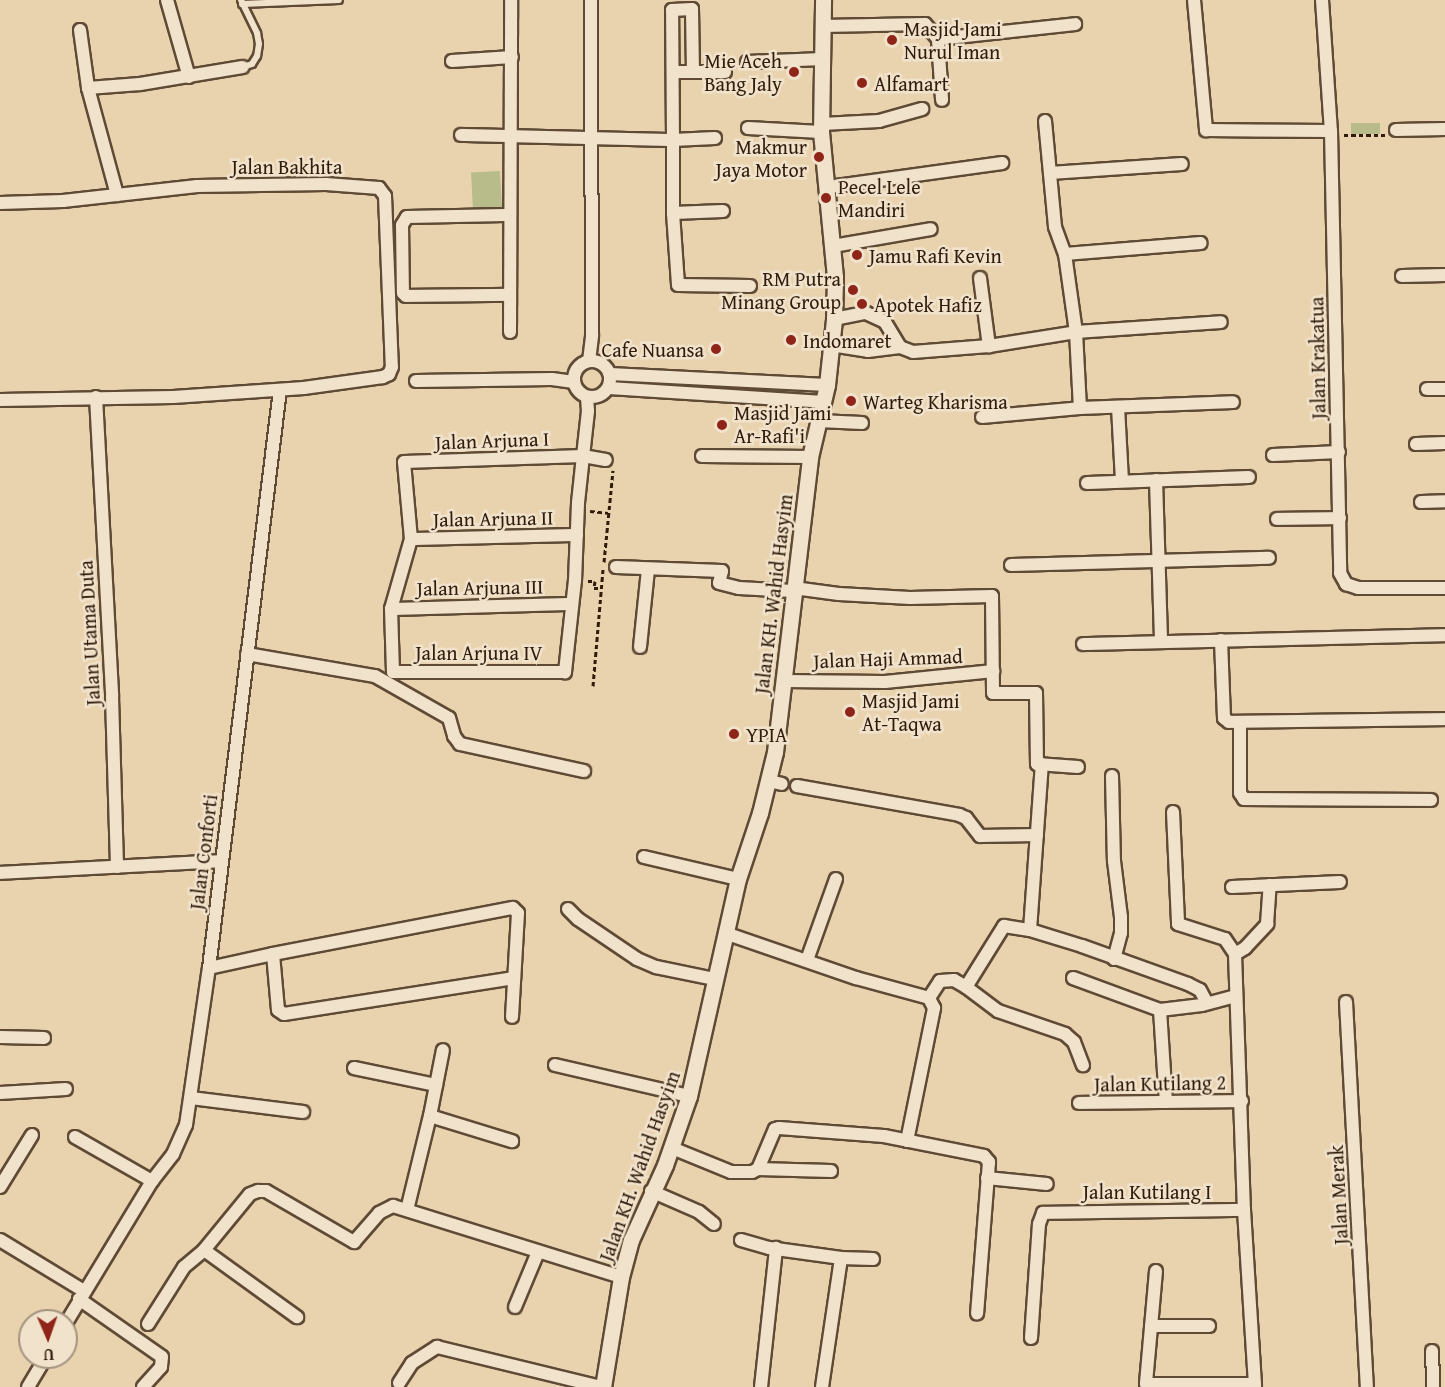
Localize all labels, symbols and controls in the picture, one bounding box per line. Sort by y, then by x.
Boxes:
place label: Masjid Jami Nurul Iman [904,16,1002,63]
marker: Masjid Jami Nurul Iman [885,33,899,47]
place label: Mie Aceh Bang Jaly [704,48,782,95]
marker: Mie Aceh Bang Jaly [787,65,801,79]
place label: Alfamart [874,71,949,95]
marker: Alfamart [855,76,869,90]
place label: Makmur Jaya Motor [716,134,807,181]
marker: Makmur Jaya Motor [812,150,826,164]
street label: Jalan Bakhita [232,154,342,178]
place label: Pecel Lele Mandiri [838,174,921,221]
marker: Pecel Lele Mandiri [819,191,833,205]
place label: Jamu Rafi Kevin [869,243,1002,267]
marker: Jamu Rafi Kevin [850,248,864,262]
place label: RM Putra Minang Group [721,266,841,313]
marker: RM Putra Minang Group [846,283,860,297]
place label: Apotek Hafiz [874,292,982,316]
street label: Jalan Krakatua [1304,296,1330,420]
marker: Apotek Hafiz [855,297,869,311]
place label: Indomaret [803,328,891,352]
marker: Indomaret [784,333,798,347]
place label: Cafe Nuansa [602,337,704,361]
marker: Cafe Nuansa [709,342,723,356]
place label: Warteg Kharisma [863,389,1008,413]
marker: Warteg Kharisma [844,394,858,408]
place label: Masjid Jami Ar-Rafi'i [734,401,832,448]
marker: Masjid Jami Ar-Rafi'i [715,418,729,432]
street label: Jalan Arjuna I [434,426,550,454]
street label: Jalan KH. Wahid Hasyim [749,493,797,695]
street label: Jalan Arjuna II [433,505,553,531]
street label: Jalan Utama Duta [73,560,105,706]
street label: Jalan Arjuna III [417,574,543,600]
street label: Jalan Arjuna IV [415,640,543,664]
street label: Jalan Haji Ammad [813,643,963,673]
place label: Masjid Jami At-Taqwa [862,688,960,735]
marker: Masjid Jami At-Taqwa [843,705,857,719]
place label: YPIA [746,722,787,746]
marker: YPIA [727,727,741,741]
street label: Jalan Conforti [184,793,222,911]
street label: Jalan KH. Wahid Hasyim [593,1067,685,1265]
street label: Jalan Kutilang 2 [1094,1070,1226,1096]
street label: Jalan Merak [1323,1144,1353,1246]
street label: Jalan Kutilang I [1083,1179,1211,1203]
north arrow [18,1309,78,1369]
text: U [43,1343,54,1367]

